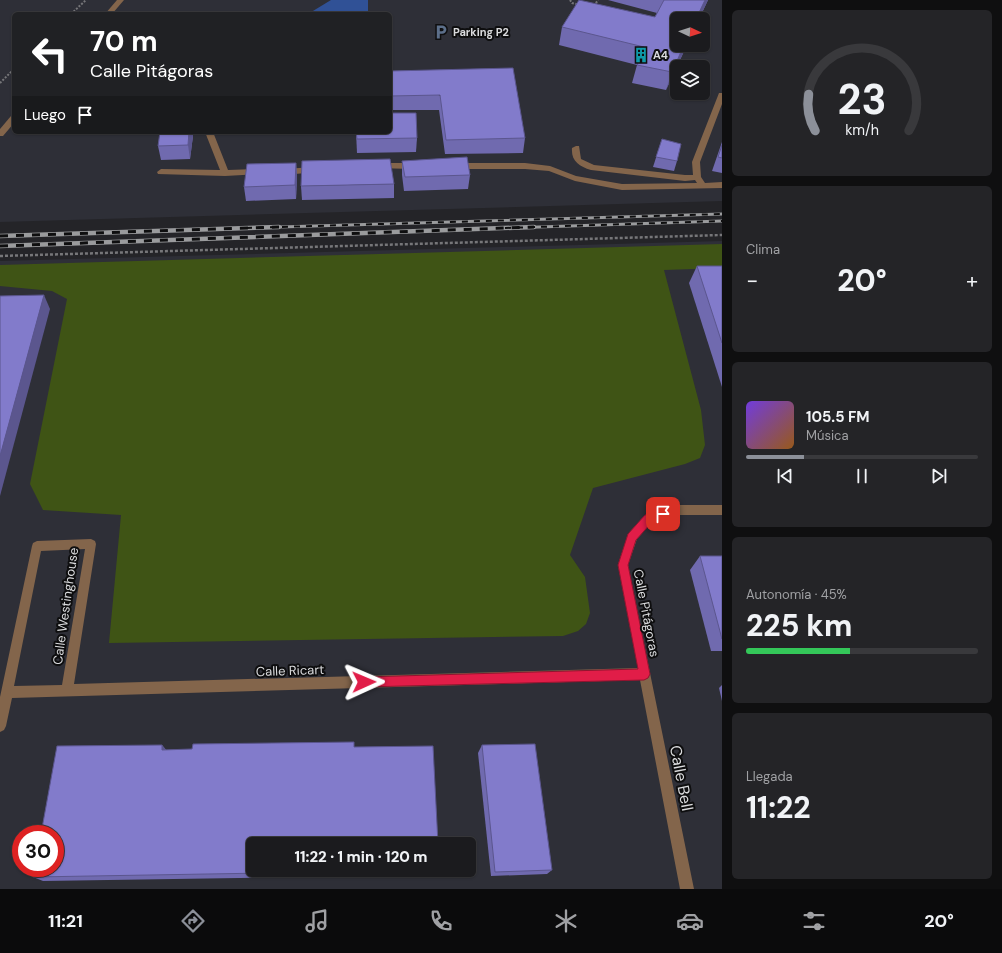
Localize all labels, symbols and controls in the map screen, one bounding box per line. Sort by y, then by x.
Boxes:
north arrow [670,12,710,52]
map controls [670,12,710,100]
text: 70 m [90,23,158,60]
parking icon: Parking P2 [432,23,450,41]
place label: Parking P2 [453,25,509,39]
icon: left [24,28,76,80]
building icon: A4 [632,46,650,64]
place label: A4 [653,48,668,62]
text: Calle Pitágoras [90,59,213,83]
button: layers [670,60,710,100]
text: 23 [837,73,887,127]
icon: arrive [74,104,96,126]
text: Luego [24,105,66,125]
text: km/h [845,120,879,138]
text: Clima [746,241,780,258]
text: 20° [837,261,887,300]
text: − [746,266,758,295]
text: + [966,266,978,295]
text: 105.5 FM [806,407,870,427]
text: Música [806,427,849,444]
icon: previous [774,465,796,487]
icon: pause [851,465,873,487]
icon: next [928,465,950,487]
pin [646,497,680,531]
icon: arrive [652,503,674,525]
street label: Calle Westinghouse [49,546,82,666]
street label: Calle Pitágoras [630,568,663,658]
text: Autonomía · 45% [746,586,847,603]
text: 225 km [746,606,852,645]
street label: Calle Ricart [256,661,324,680]
position arrow [343,661,385,703]
street label: Calle Bell [665,743,698,813]
text: Llegada [746,768,793,785]
text: 11:22 [746,788,811,827]
speed limit sign: 30 [12,825,64,877]
text: 11:22 · 1 min · 120 m [294,847,428,867]
icon: directions [179,907,207,935]
icon: music [303,907,331,935]
icon: phone [427,907,455,935]
icon: climate [552,907,580,935]
icon: car [676,907,704,935]
icon: filters [800,907,828,935]
text: 11:21 [48,909,83,933]
text: 20° [924,909,954,933]

